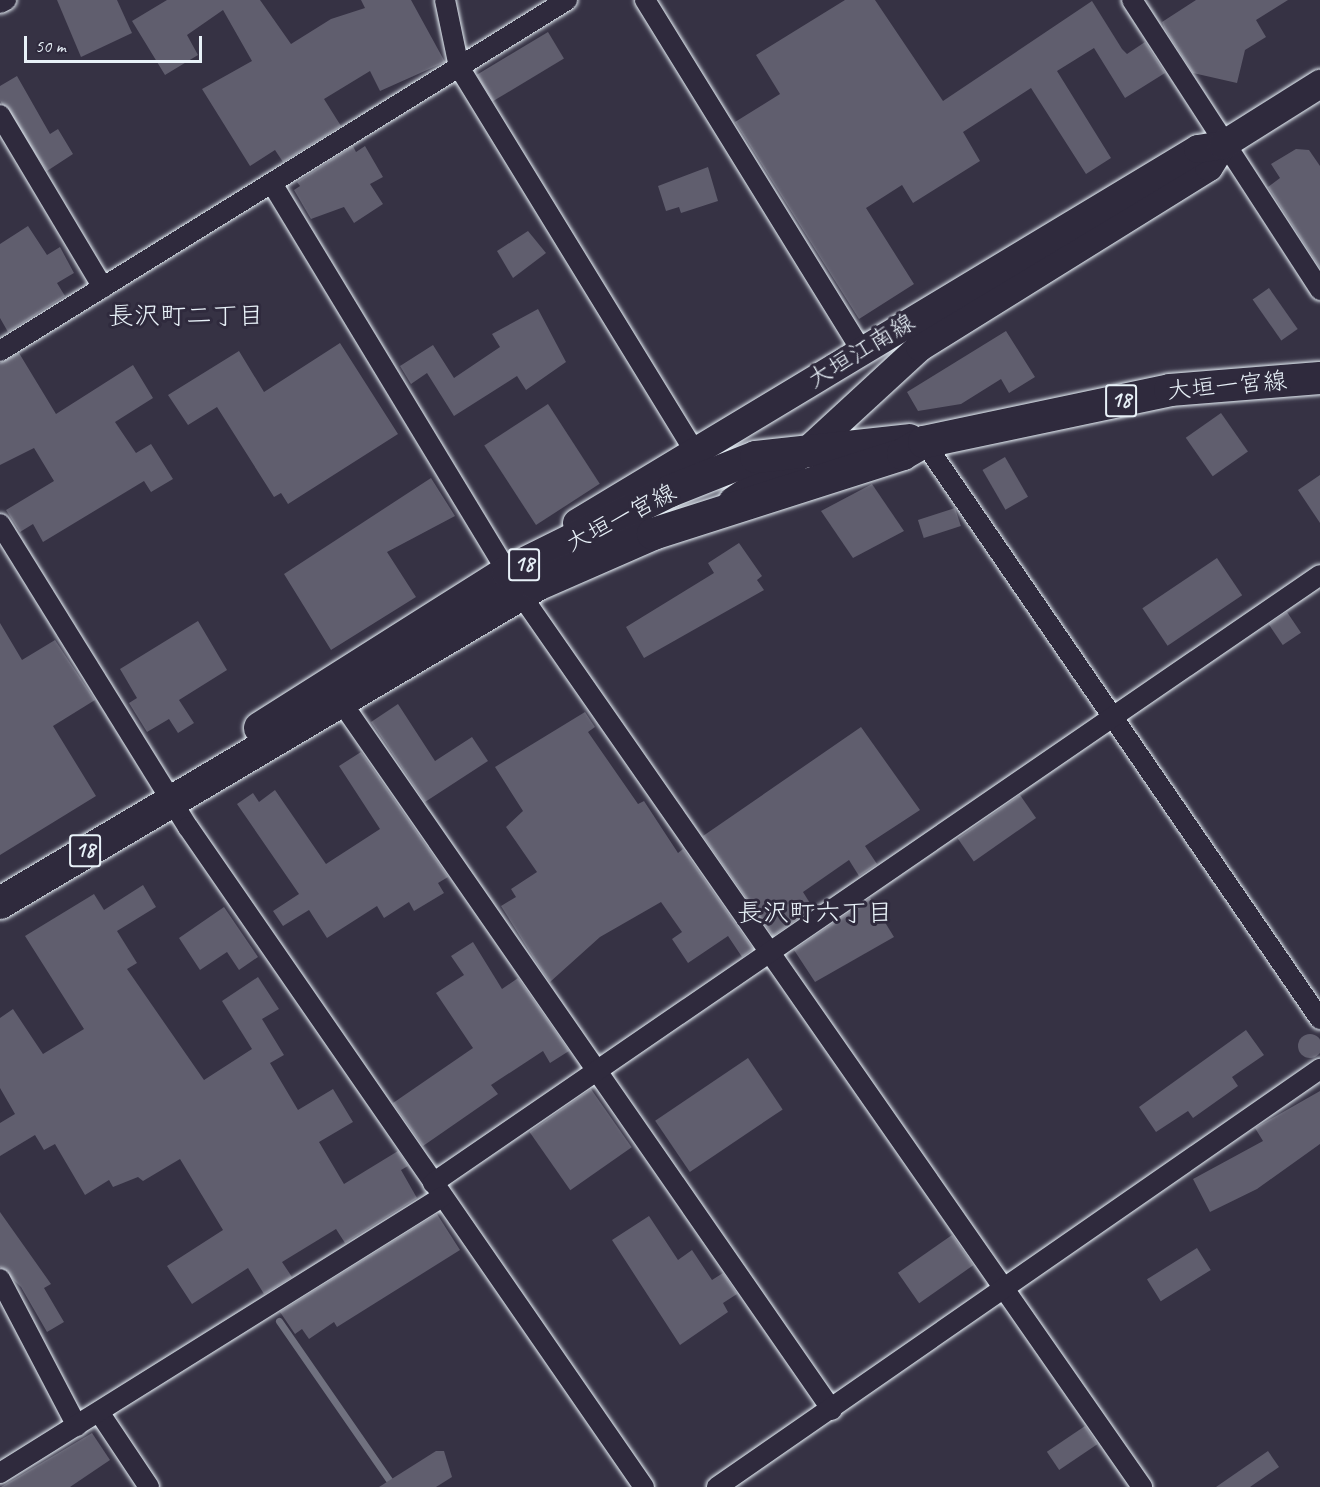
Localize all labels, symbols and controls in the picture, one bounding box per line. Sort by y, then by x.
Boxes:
scale bar [27,24,206,62]
text: 50 m [35,35,66,57]
district label: 長沢町二丁目 [108,300,264,332]
street label: 大垣江南線 [802,308,920,394]
street label: 大垣一宮線 [1166,366,1288,406]
road number: 18 [1104,382,1138,420]
street label: 大垣一宮線 [561,478,681,558]
road number: 18 [508,546,540,584]
road number: 18 [68,832,101,870]
district label: 長沢町六丁目 [737,897,893,929]

